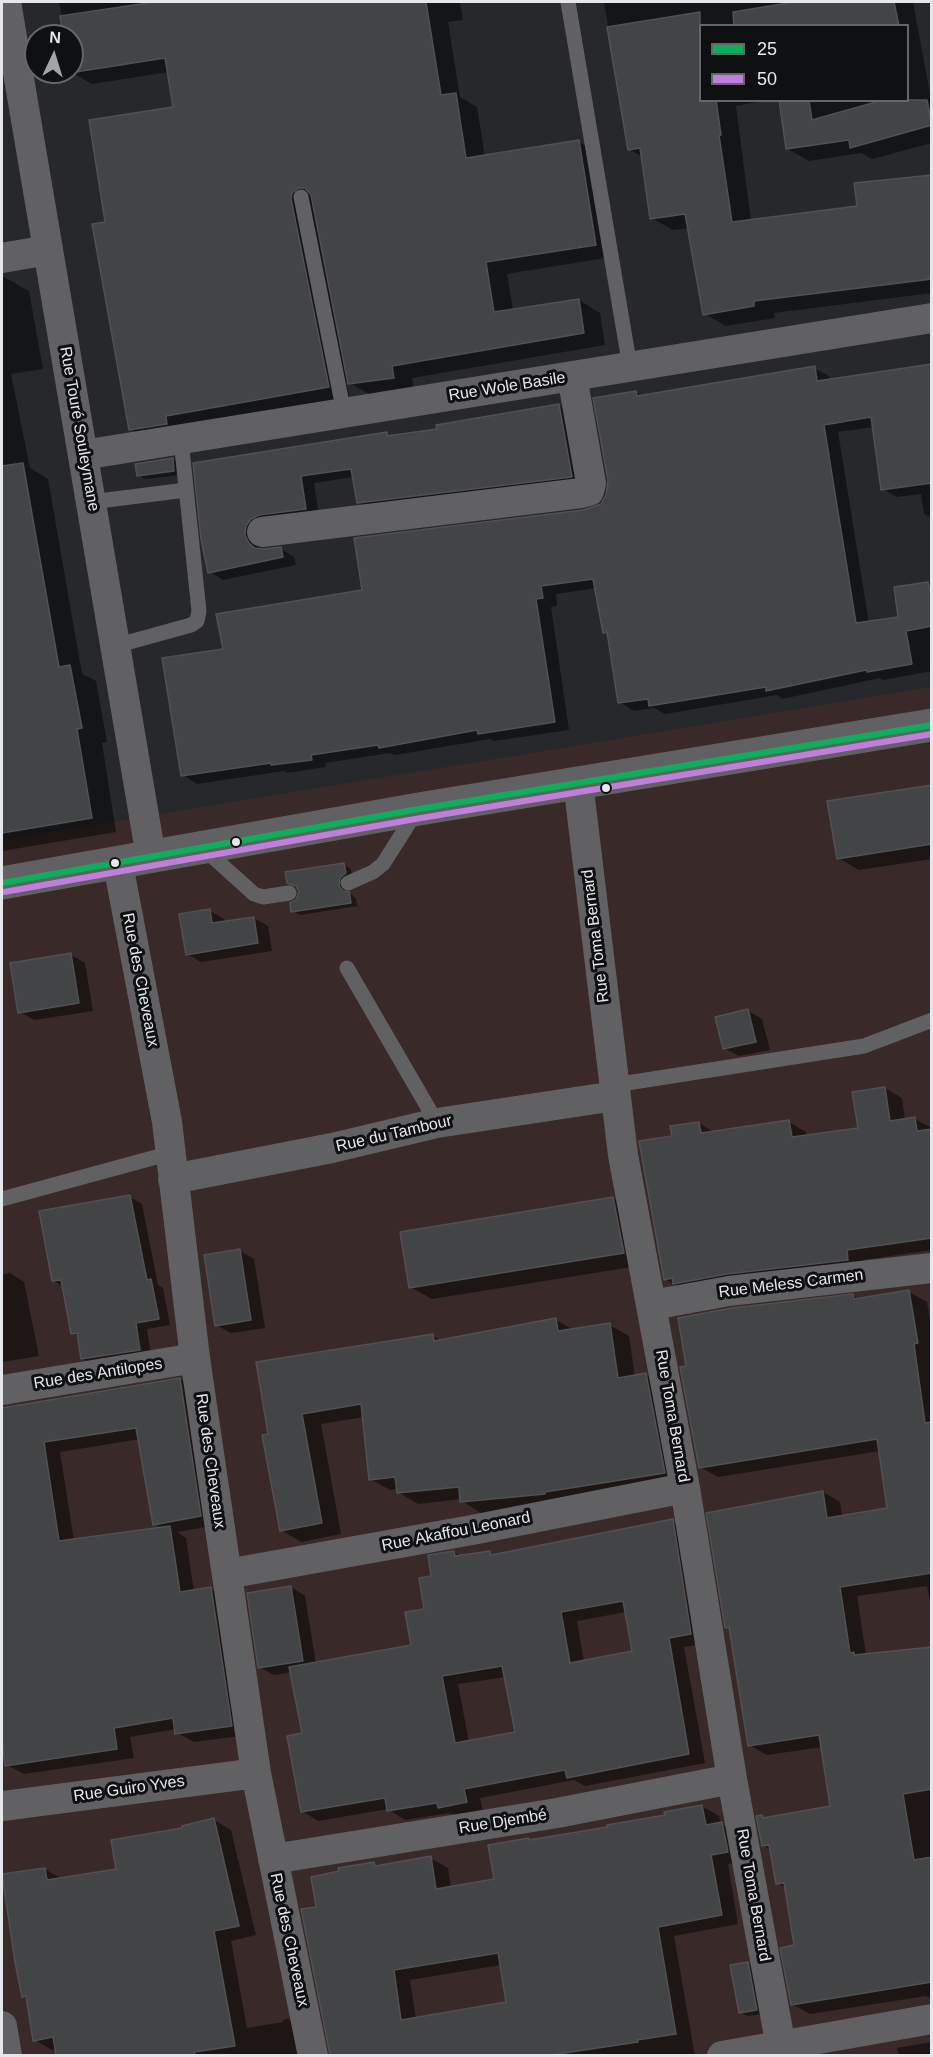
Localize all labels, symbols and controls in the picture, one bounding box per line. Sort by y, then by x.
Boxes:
north arrow [24,24,84,84]
legend [699,24,909,102]
text: N [49,29,62,46]
text: 25 [757,39,777,59]
text: 50 [757,69,777,89]
street label: Rue Touré Souleymane [55,345,103,513]
street label: Rue Wole Basile [447,368,567,406]
unlabelled marker [600,782,612,794]
unlabelled marker [230,836,242,848]
unlabelled marker [109,857,121,869]
street label: Rue Toma Bernard [578,868,614,1004]
street label: Rue des Cheveaux [118,911,162,1049]
street label: Rue du Tambour [334,1111,454,1157]
street label: Rue Meless Carmen [717,1266,865,1302]
street label: Rue Toma Bernard [651,1348,693,1484]
street label: Rue des Antilopes [32,1354,164,1394]
street label: Rue des Cheveaux [191,1392,229,1530]
street label: Rue Akaffou Leonard [380,1508,532,1556]
street label: Rue Guiro Yves [72,1772,186,1806]
street label: Rue Djembé [458,1806,548,1838]
street label: Rue Toma Bernard [732,1827,774,1963]
street label: Rue des Cheveaux [265,1871,313,2009]

